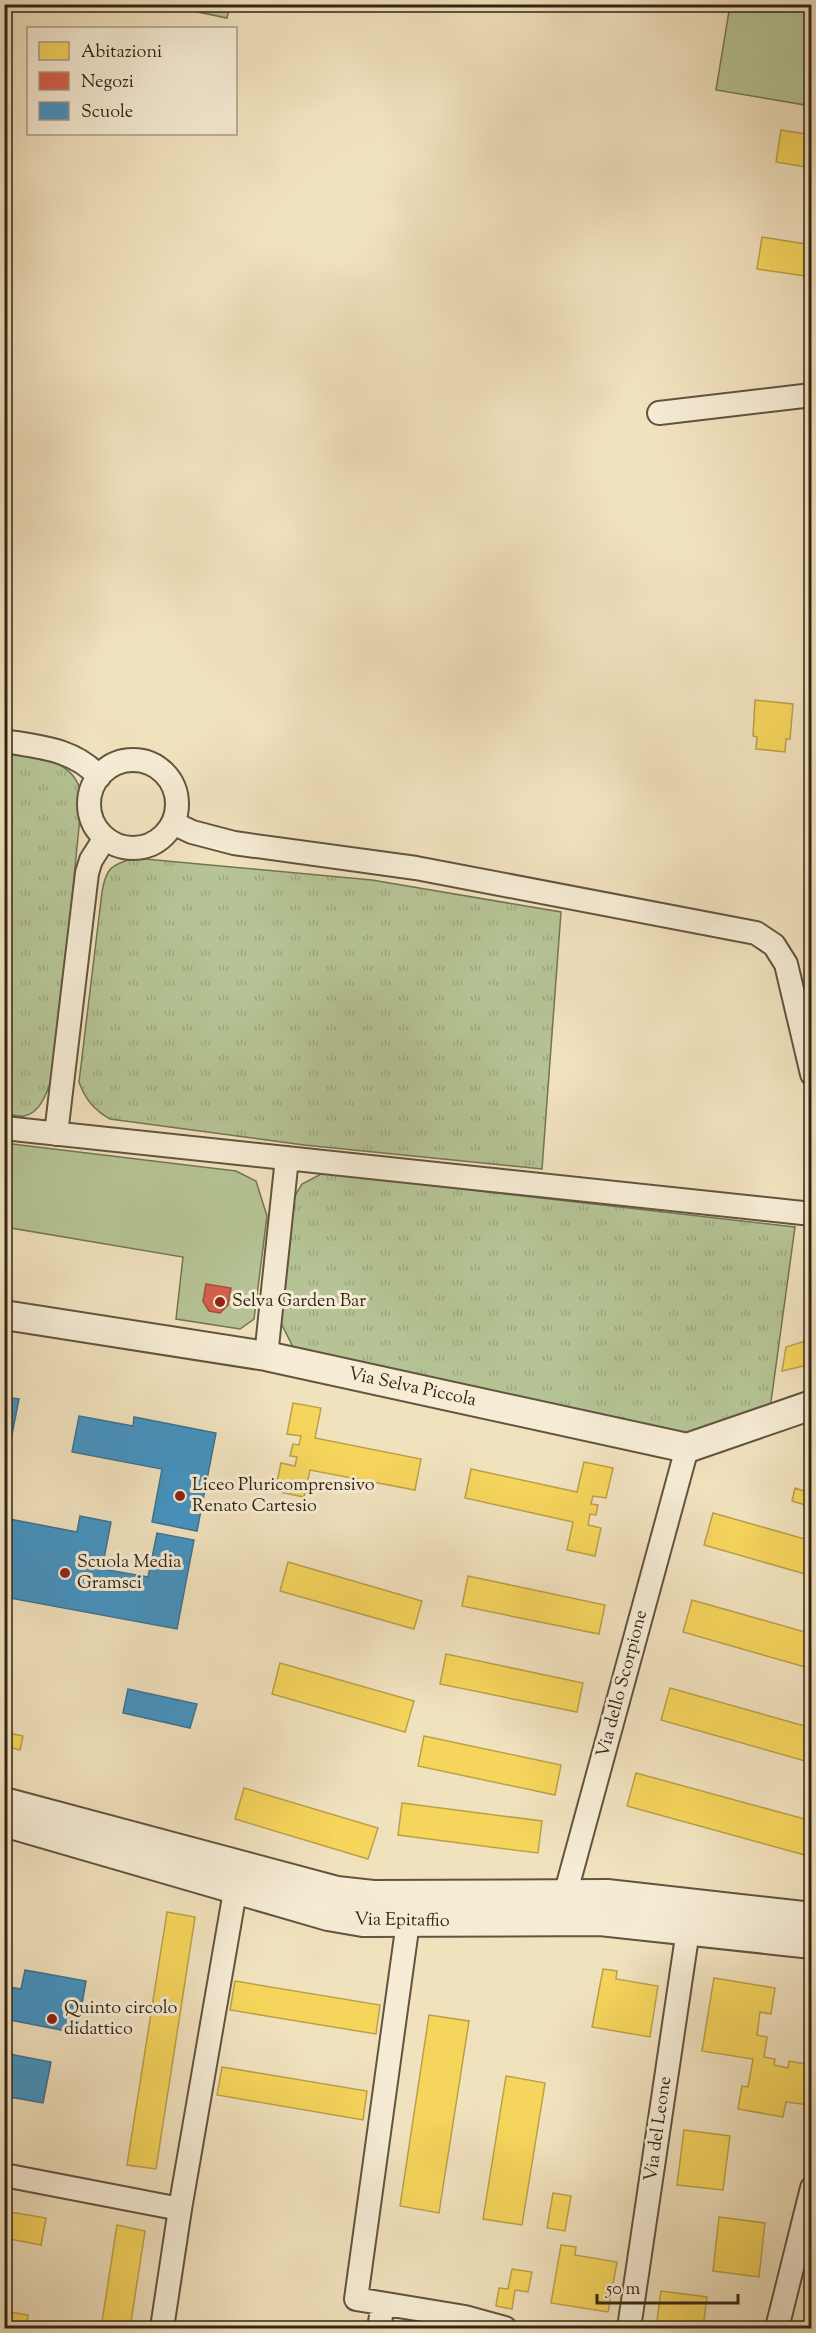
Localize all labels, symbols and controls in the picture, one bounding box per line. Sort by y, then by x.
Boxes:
legend [27,27,237,135]
text: Abitazioni [81,40,162,66]
text: Negozi [81,70,134,96]
text: Scuole [81,100,133,126]
place label: Selva Garden Bar [232,1289,366,1315]
marker: Selva Garden Bar [213,1295,227,1309]
street label: Via Selva Piccola [346,1362,478,1414]
place label: Liceo Pluricomprensivo Renato Cartesio [192,1473,375,1520]
marker: Liceo Pluricomprensivo Renato Cartesio [173,1489,187,1503]
place label: Scuola Media Gramsci [77,1550,181,1597]
marker: Scuola Media Gramsci [58,1566,72,1580]
street label: Via dello Scorpione [591,1607,655,1761]
street label: Via Epitaffio [354,1907,450,1935]
place label: Quinto circolo didattico [64,1996,178,2043]
marker: Quinto circolo didattico [45,2012,59,2026]
street label: Via del Leone [639,2075,679,2183]
scale bar [597,2267,738,2305]
text: 50 m [605,2277,641,2303]

